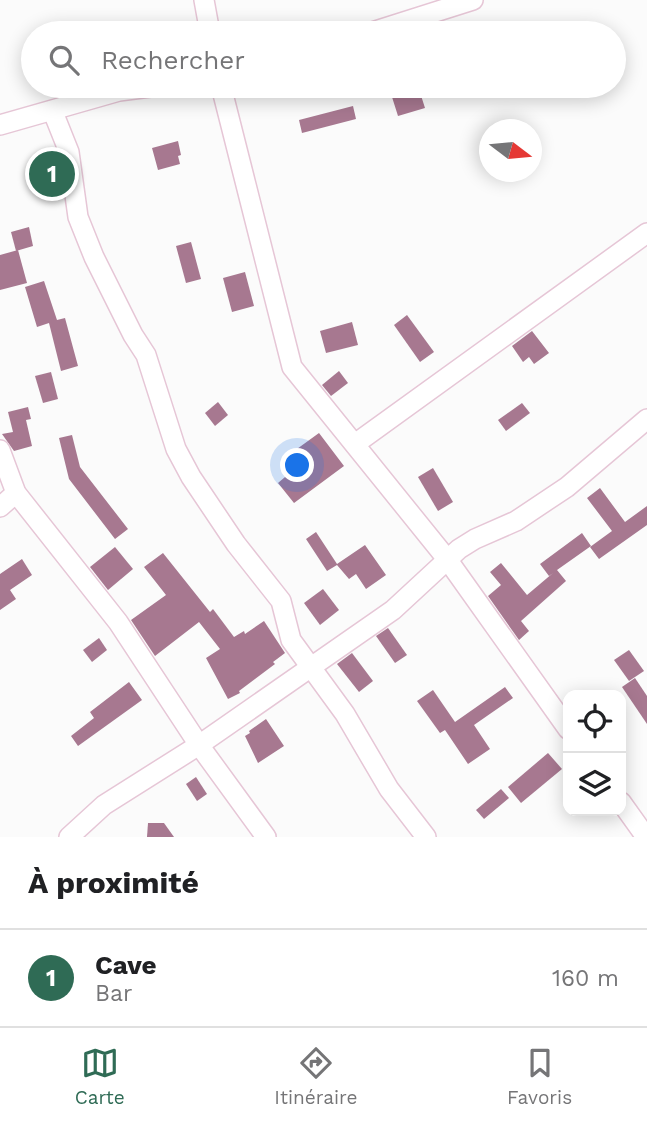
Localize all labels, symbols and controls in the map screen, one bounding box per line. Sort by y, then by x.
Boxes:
search box [21,21,626,98]
icon: search [45,41,83,79]
text: Rechercher [101,45,245,75]
north arrow [479,119,542,182]
pin: 1 [29,148,75,200]
your location [280,448,314,482]
map controls [563,690,626,816]
button: locate [563,690,626,753]
button: layers [563,753,626,816]
text: À proximité [28,865,199,900]
text: Cave [95,950,157,980]
text: 1 [46,965,56,992]
text: 160 m [552,965,619,992]
text: Bar [95,980,132,1007]
tab: Carte [75,1044,125,1109]
tab: Itinéraire [274,1044,357,1109]
tab: Favoris [507,1044,572,1109]

